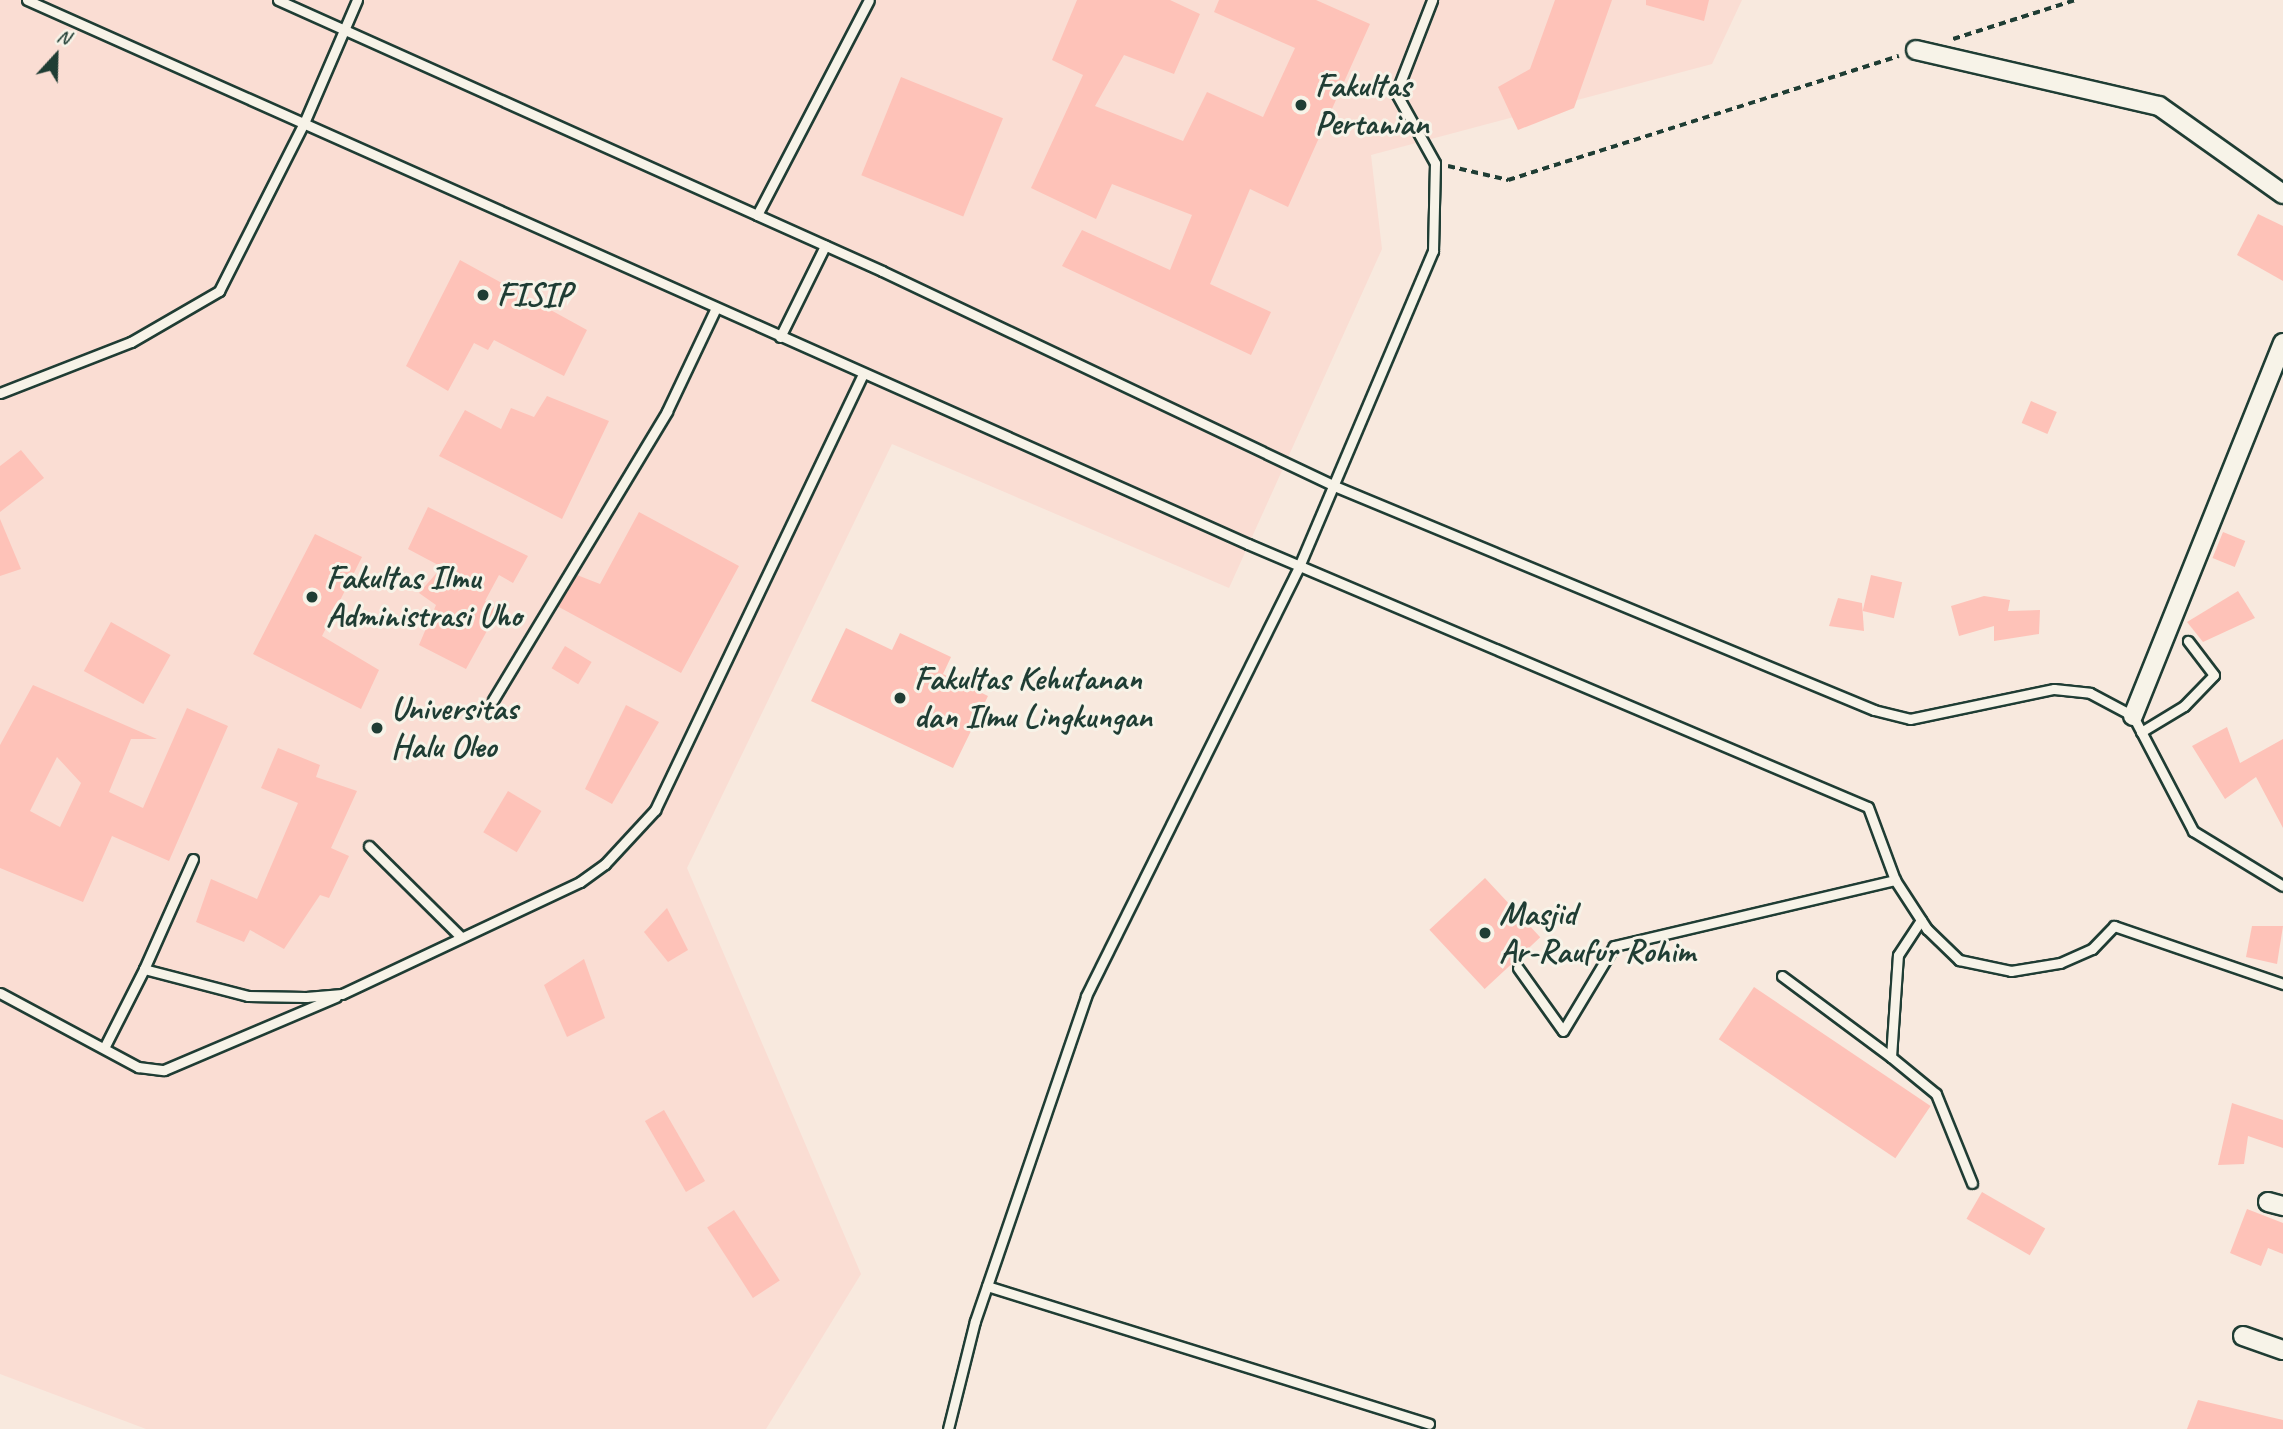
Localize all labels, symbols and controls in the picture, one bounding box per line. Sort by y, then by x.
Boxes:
north arrow [21,21,91,91]
text: N [54,23,74,50]
place label: Fakultas Pertanian [1315,66,1429,144]
marker: Fakultas Pertanian [1293,97,1309,113]
place label: FISIP [497,275,571,315]
marker: FISIP [475,287,491,303]
place label: Fakultas Ilmu Administrasi Uho [326,558,523,636]
marker: Fakultas Ilmu Administrasi Uho [304,589,320,605]
place label: Fakultas Kehutanan dan Ilmu Lingkungan [914,659,1154,737]
place label: Universitas Halu Oleo [391,689,518,767]
marker: Fakultas Kehutanan dan Ilmu Lingkungan [892,690,908,706]
marker: Universitas Halu Oleo [369,720,385,736]
place label: Masjid Ar-Raufur Rohim [1499,894,1697,972]
marker: Masjid Ar-Raufur Rohim [1477,925,1493,941]

